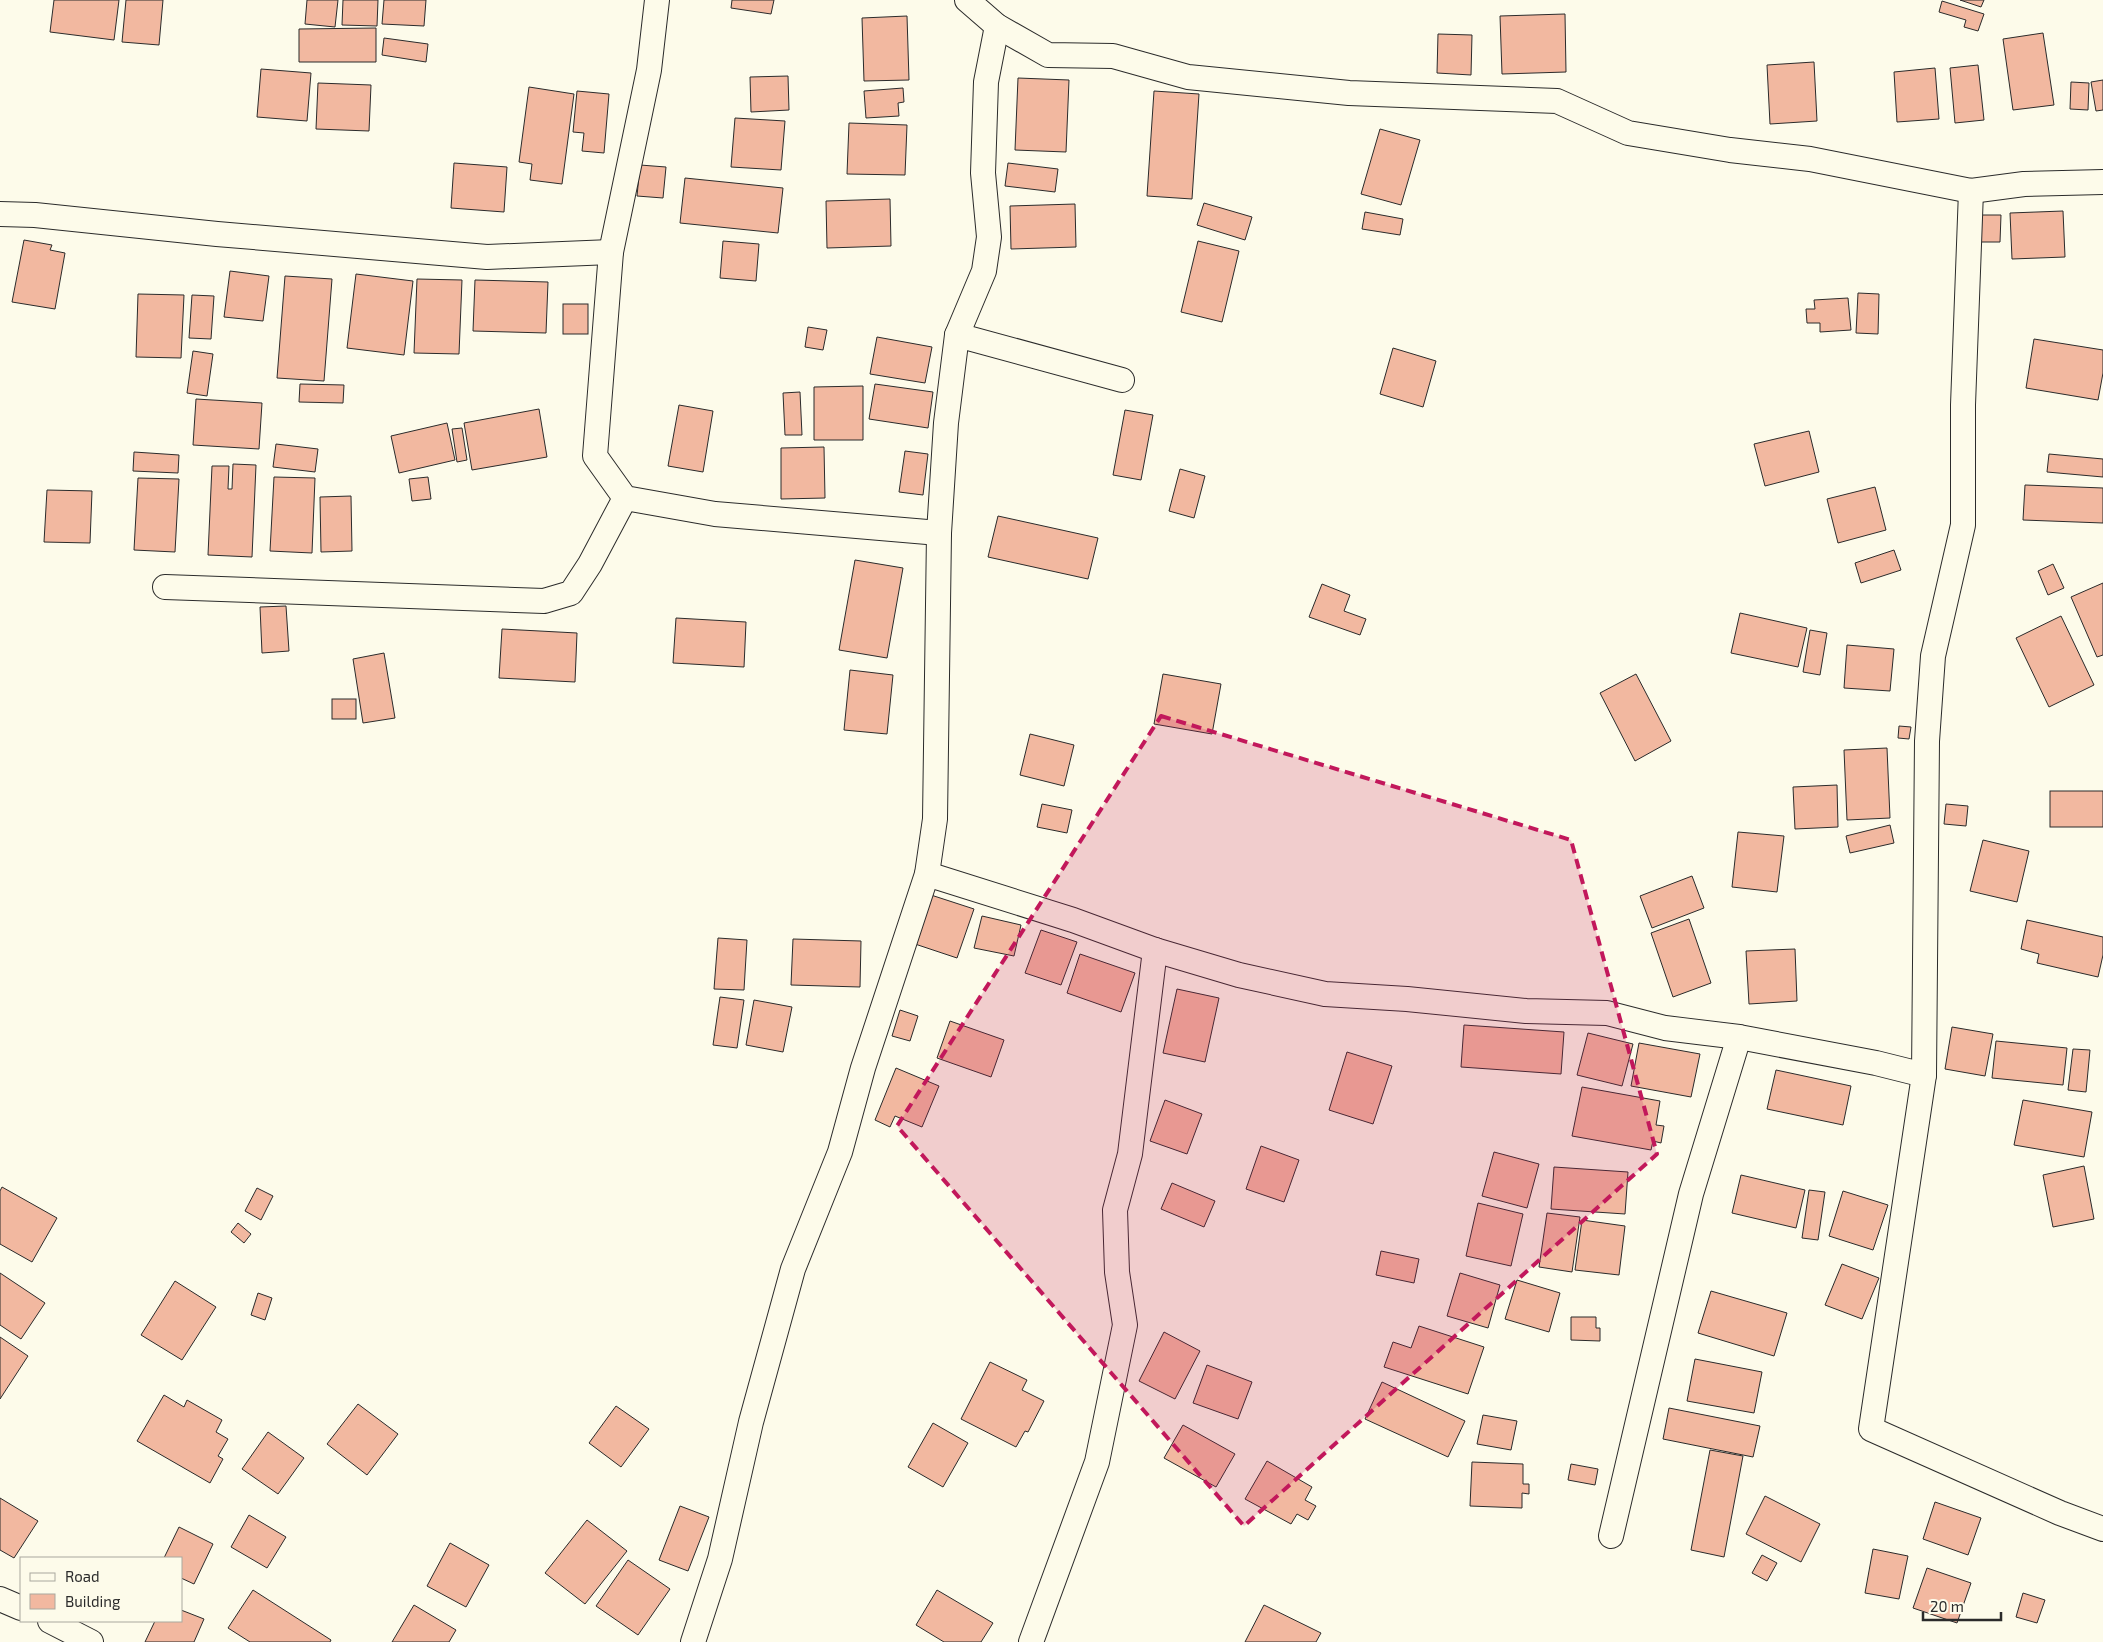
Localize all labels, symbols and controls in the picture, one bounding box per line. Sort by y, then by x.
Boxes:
legend [20,1557,182,1622]
text: Road [65,1567,100,1585]
scale bar [1923,1590,2000,1622]
text: Building [65,1592,121,1610]
text: 20 m [1930,1597,1964,1615]

